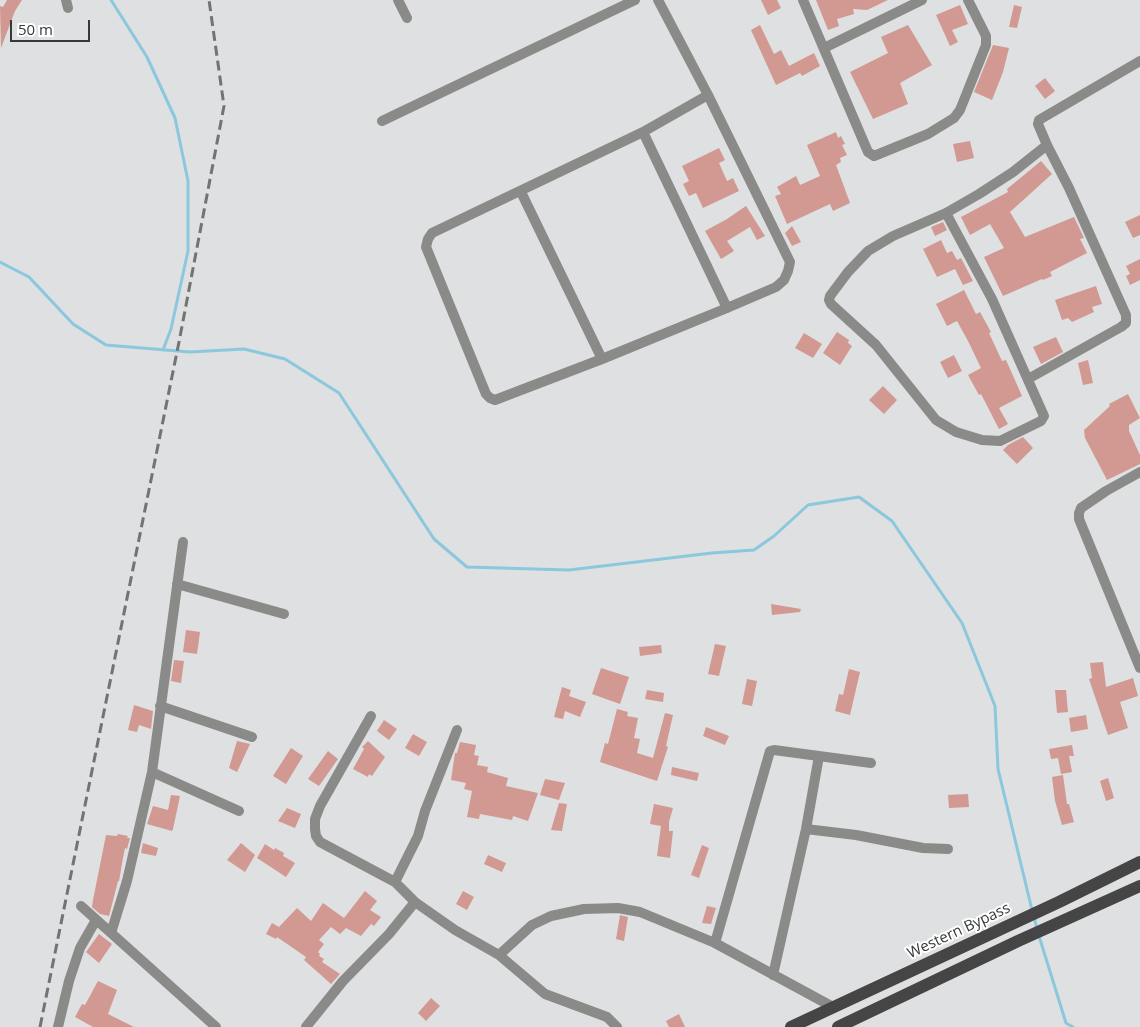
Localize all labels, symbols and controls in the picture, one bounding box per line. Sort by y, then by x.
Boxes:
scale bar [12,10,92,42]
text: 50 m [18,19,53,39]
street label: Western Bypass [905,899,1013,963]

